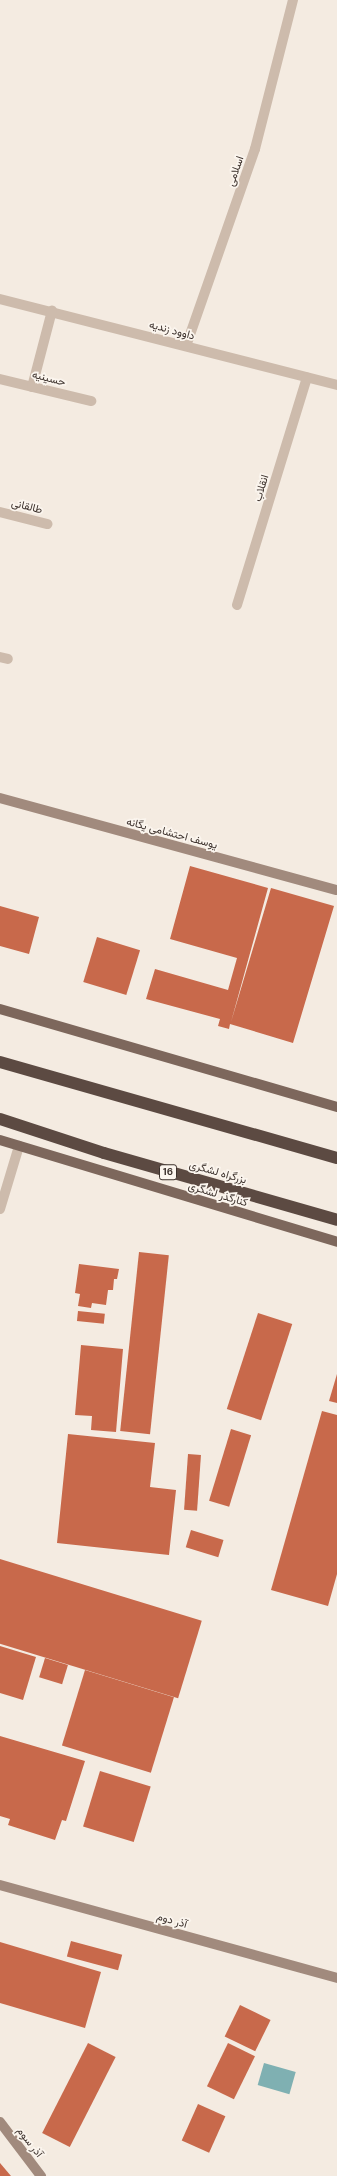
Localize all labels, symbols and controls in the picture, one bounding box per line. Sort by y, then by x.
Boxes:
street label: اسلامی [224,154,246,188]
street label: داوود زندیه [148,318,196,342]
street label: حسینیه [31,367,67,389]
street label: انقلاب [251,473,271,503]
street label: طالقانی [10,496,44,516]
street label: یوسف احتشامی یگانه [125,815,219,851]
street label: بزرگراه لشگری [188,1158,248,1186]
road number: 16 [159,1164,177,1180]
street label: کنارگذر لشگری [187,1179,249,1209]
street label: آذر دوم [155,1909,189,1931]
street label: آذر سوم [14,2124,46,2160]

